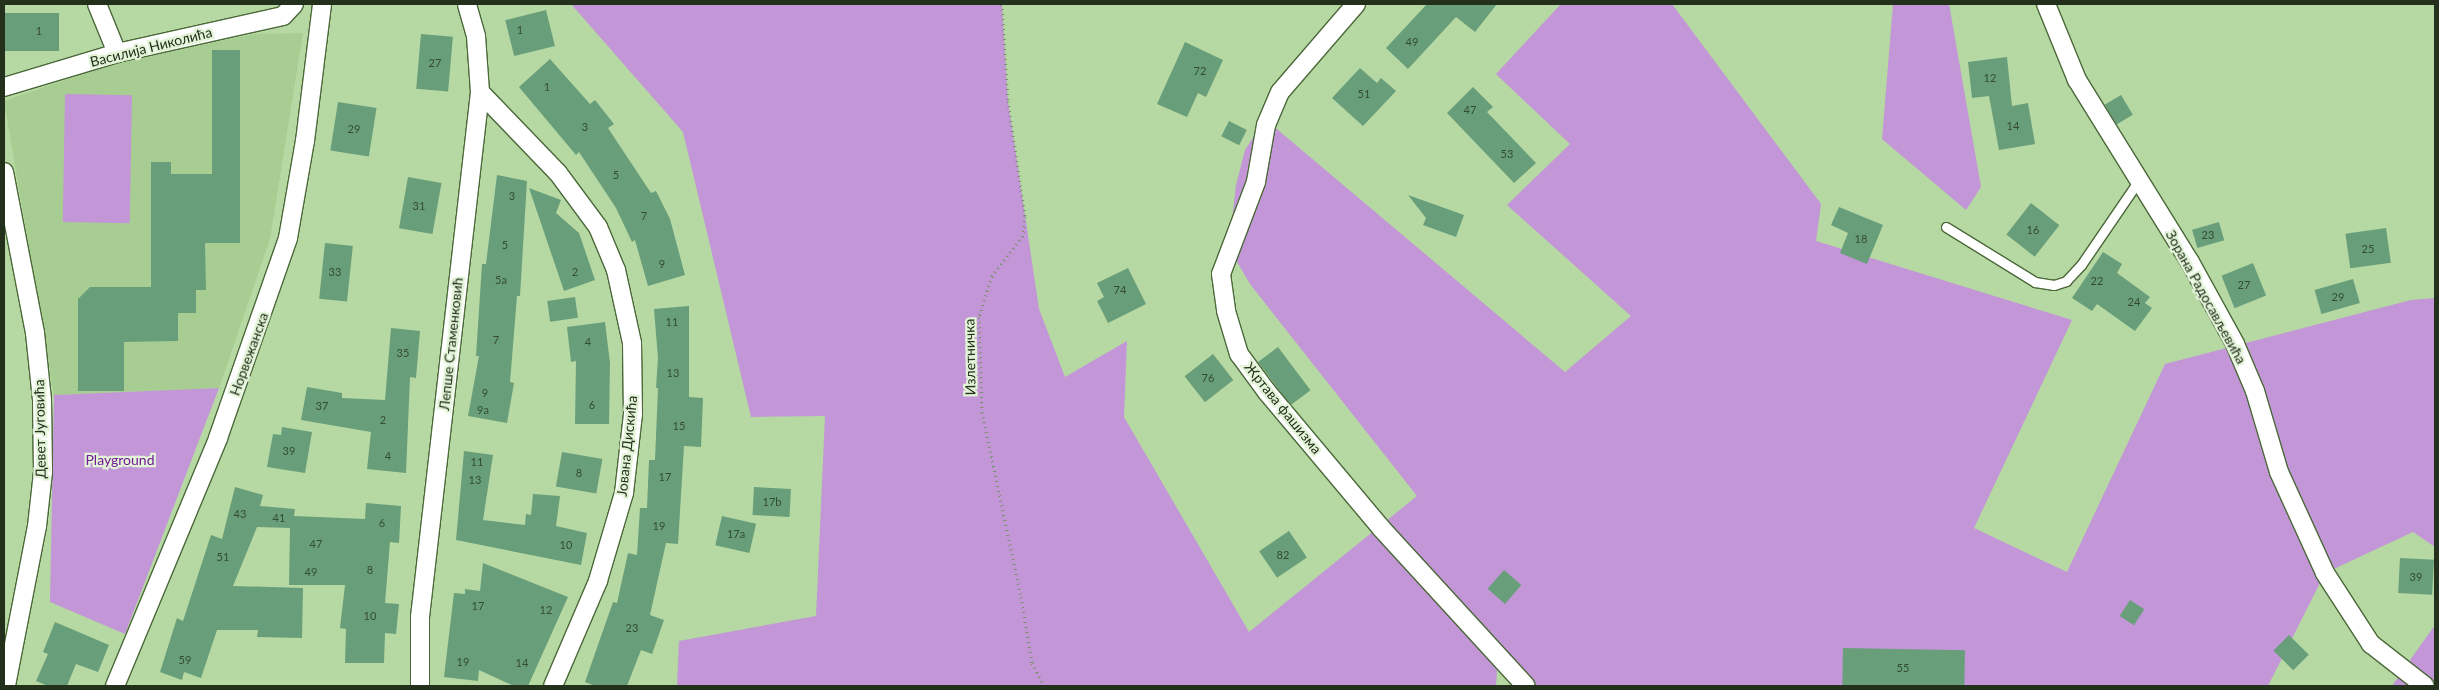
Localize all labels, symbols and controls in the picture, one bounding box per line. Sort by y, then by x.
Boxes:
house number: 1 [517,23,523,37]
house number: 1 [36,24,42,38]
street label: Василија Николића [88,24,214,70]
house number: 49 [1406,35,1418,49]
house number: 27 [429,56,441,70]
house number: 72 [1194,64,1206,78]
house number: 12 [1984,71,1996,85]
house number: 1 [544,80,550,94]
house number: 51 [1358,87,1370,101]
house number: 47 [1464,103,1476,117]
house number: 14 [2007,119,2019,133]
house number: 3 [582,120,588,134]
house number: 29 [348,122,360,136]
house number: 53 [1501,147,1513,161]
house number: 5 [613,168,619,182]
house number: 3 [509,189,515,203]
house number: 31 [413,199,425,213]
house number: 7 [641,209,647,223]
house number: 16 [2027,223,2039,237]
street label: Зорана Радосављевића [2162,227,2250,367]
house number: 23 [2202,228,2214,242]
house number: 18 [1855,232,1867,246]
house number: 5 [502,238,508,252]
house number: 25 [2362,242,2374,256]
house number: 9 [659,257,665,271]
house number: 33 [329,265,341,279]
house number: 2 [572,265,578,279]
house number: 5a [495,273,507,287]
house number: 22 [2091,274,2103,288]
street label: Лепше Стаменковић [436,277,466,411]
house number: 27 [2238,278,2250,292]
house number: 74 [1114,283,1126,297]
house number: 29 [2332,290,2344,304]
house number: 24 [2128,295,2140,309]
street label: Норвежанска [226,310,272,398]
house number: 11 [666,315,678,329]
street label: Излетничка [961,319,979,395]
house number: 7 [493,333,499,347]
house number: 4 [585,335,591,349]
house number: 35 [397,346,409,360]
street label: Жртава фашизма [1241,359,1325,457]
house number: 13 [667,366,679,380]
house number: 76 [1202,371,1214,385]
street label: Девет Југовића [31,379,49,479]
house number: 9 [482,386,488,400]
street label: Јована Дискића [613,395,641,497]
house number: 6 [589,398,595,412]
house number: 37 [316,399,328,413]
house number: 9a [477,403,489,417]
house number: 2 [380,413,386,427]
house number: 15 [673,419,685,433]
house number: 39 [283,444,295,458]
house number: 4 [385,449,391,463]
park label: Playground [85,452,155,468]
house number: 11 [471,455,483,469]
house number: 8 [576,466,582,480]
house number: 17 [659,470,671,484]
house number: 13 [469,473,481,487]
house number: 17b [763,495,781,509]
house number: 43 [234,507,246,521]
house number: 41 [273,511,285,525]
house number: 6 [379,516,385,530]
house number: 19 [653,519,665,533]
house number: 17a [727,527,745,541]
house number: 47 [310,537,322,551]
house number: 10 [560,538,572,552]
house number: 82 [1277,548,1289,562]
house number: 51 [217,550,229,564]
house number: 8 [367,563,373,577]
house number: 49 [305,565,317,579]
house number: 39 [2410,570,2422,584]
house number: 17 [472,599,484,613]
house number: 12 [540,603,552,617]
house number: 10 [364,609,376,623]
house number: 23 [626,621,638,635]
house number: 59 [179,653,191,667]
house number: 19 [457,655,469,669]
house number: 14 [516,656,528,670]
house number: 55 [1897,661,1909,675]

